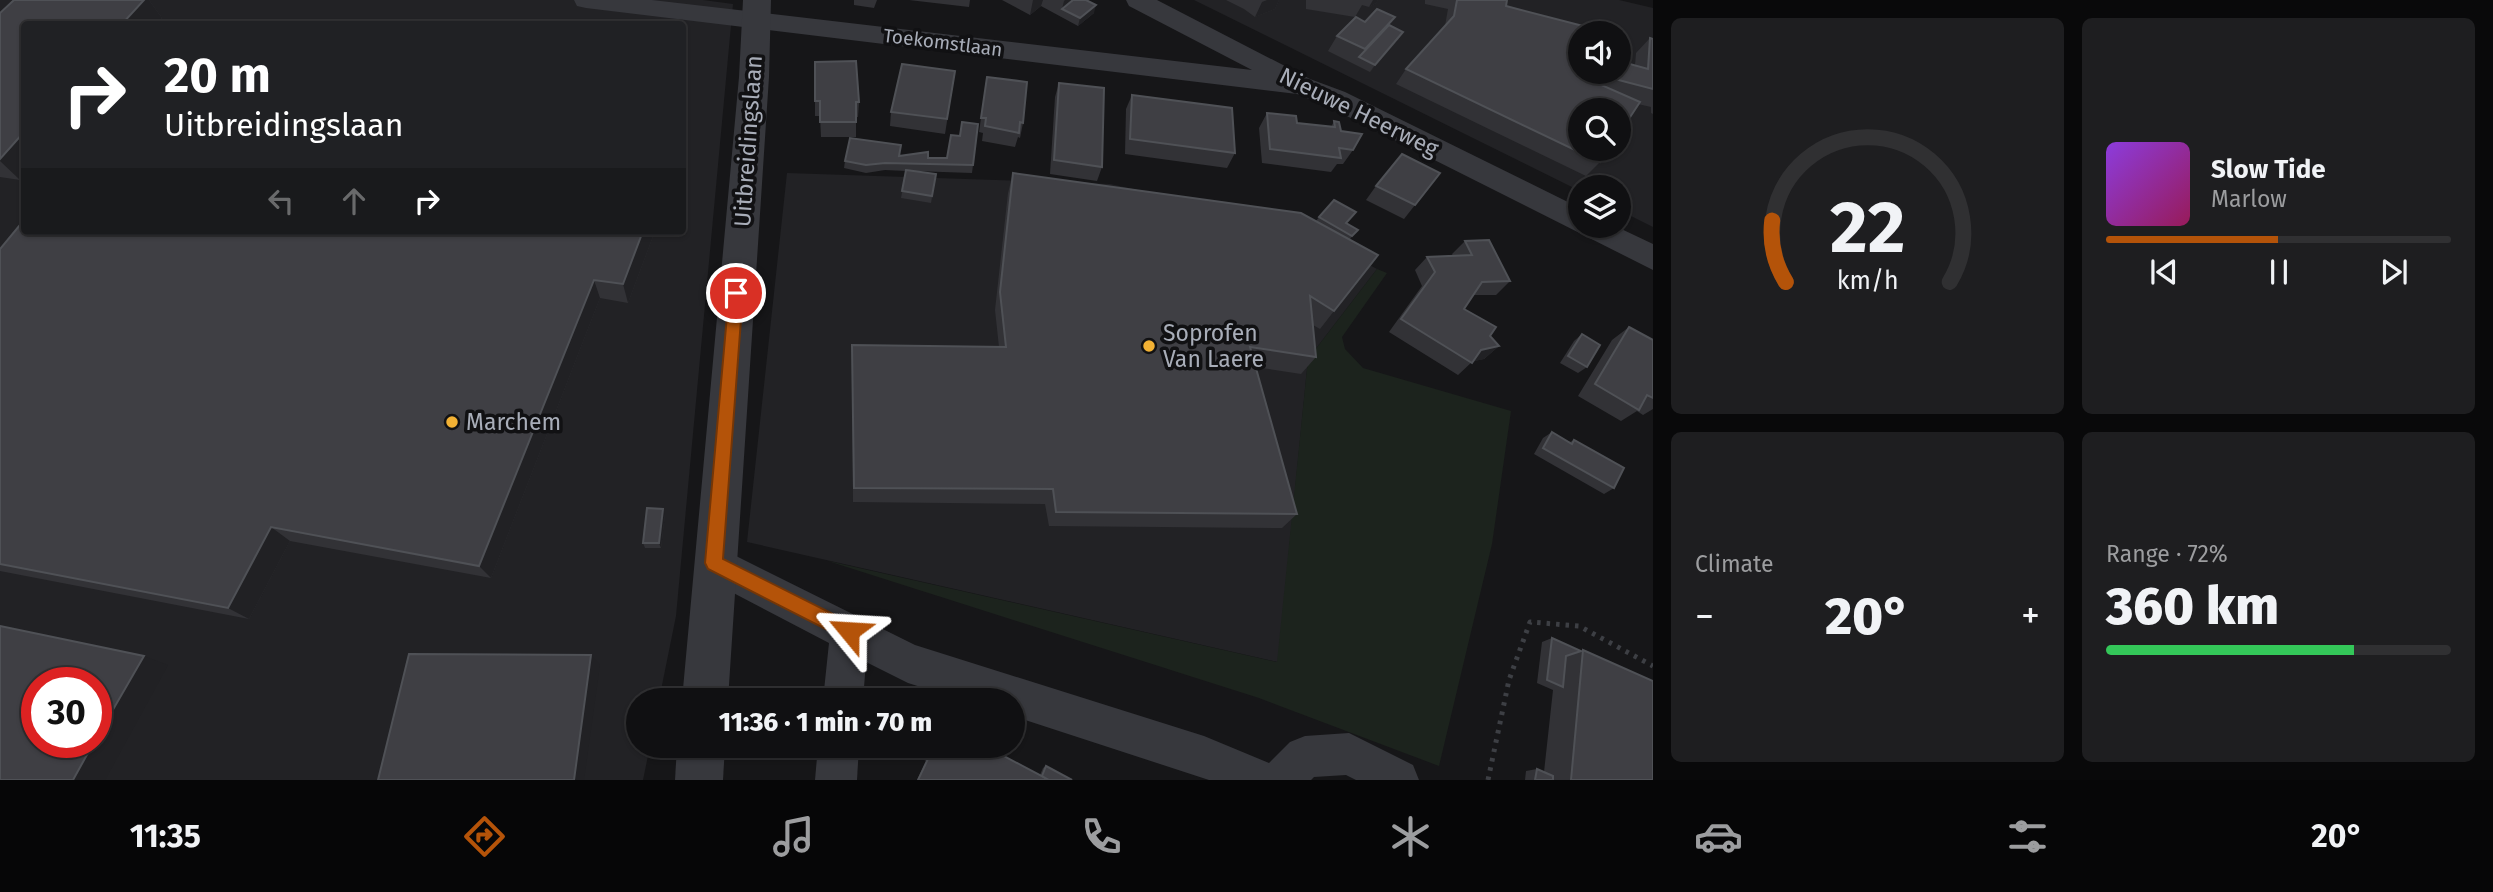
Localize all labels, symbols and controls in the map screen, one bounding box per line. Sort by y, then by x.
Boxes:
map controls [1568,21,1631,238]
button: sound [1568,21,1631,84]
street label: Toekomstlaan [882,24,1004,61]
text: 20 m [164,46,271,105]
icon: right [49,49,140,140]
street label: Uitbreidingslaan [728,54,768,228]
street label: Nieuwe Heerweg [1275,61,1443,163]
button: search [1568,98,1631,161]
text: Uitbreidingslaan [164,106,404,144]
text: Slow Tide [2211,154,2326,185]
button: layers [1568,175,1631,238]
icon: left [262,182,300,220]
icon: ahead [335,182,373,220]
icon: right [408,182,446,220]
text: 22 [1830,185,1905,272]
text: Marlow [2211,185,2287,213]
icon: previous [2145,253,2183,291]
icon: pause [2260,253,2298,291]
icon: next [2375,253,2413,291]
pin [706,263,766,323]
text: km/h [1837,266,1898,296]
icon: arrive [717,274,755,312]
place label: Soprofen Van Laere [1163,319,1264,373]
marker: Soprofen Van Laere [1141,338,1157,354]
place label: Marchem [466,408,561,436]
marker: Marchem [444,414,460,430]
text: Range · 72% [2106,540,2228,568]
text: Climate [1695,550,1774,578]
text: 360 km [2106,575,2279,638]
text: 20° [1825,585,1910,648]
text: − [1695,593,1714,639]
text: + [2021,593,2040,639]
position arrow [812,594,886,668]
speed limit sign: 30 [21,667,112,758]
text: 11:36 · 1 min · 70 m [719,707,932,738]
icon: directions [460,812,509,861]
icon: music [769,812,818,861]
icon: phone [1077,812,1126,861]
icon: climate [1386,812,1435,861]
icon: car [1694,812,1743,861]
icon: filters [2003,812,2052,861]
text: 11:35 [130,817,201,855]
text: 20° [2311,817,2363,855]

